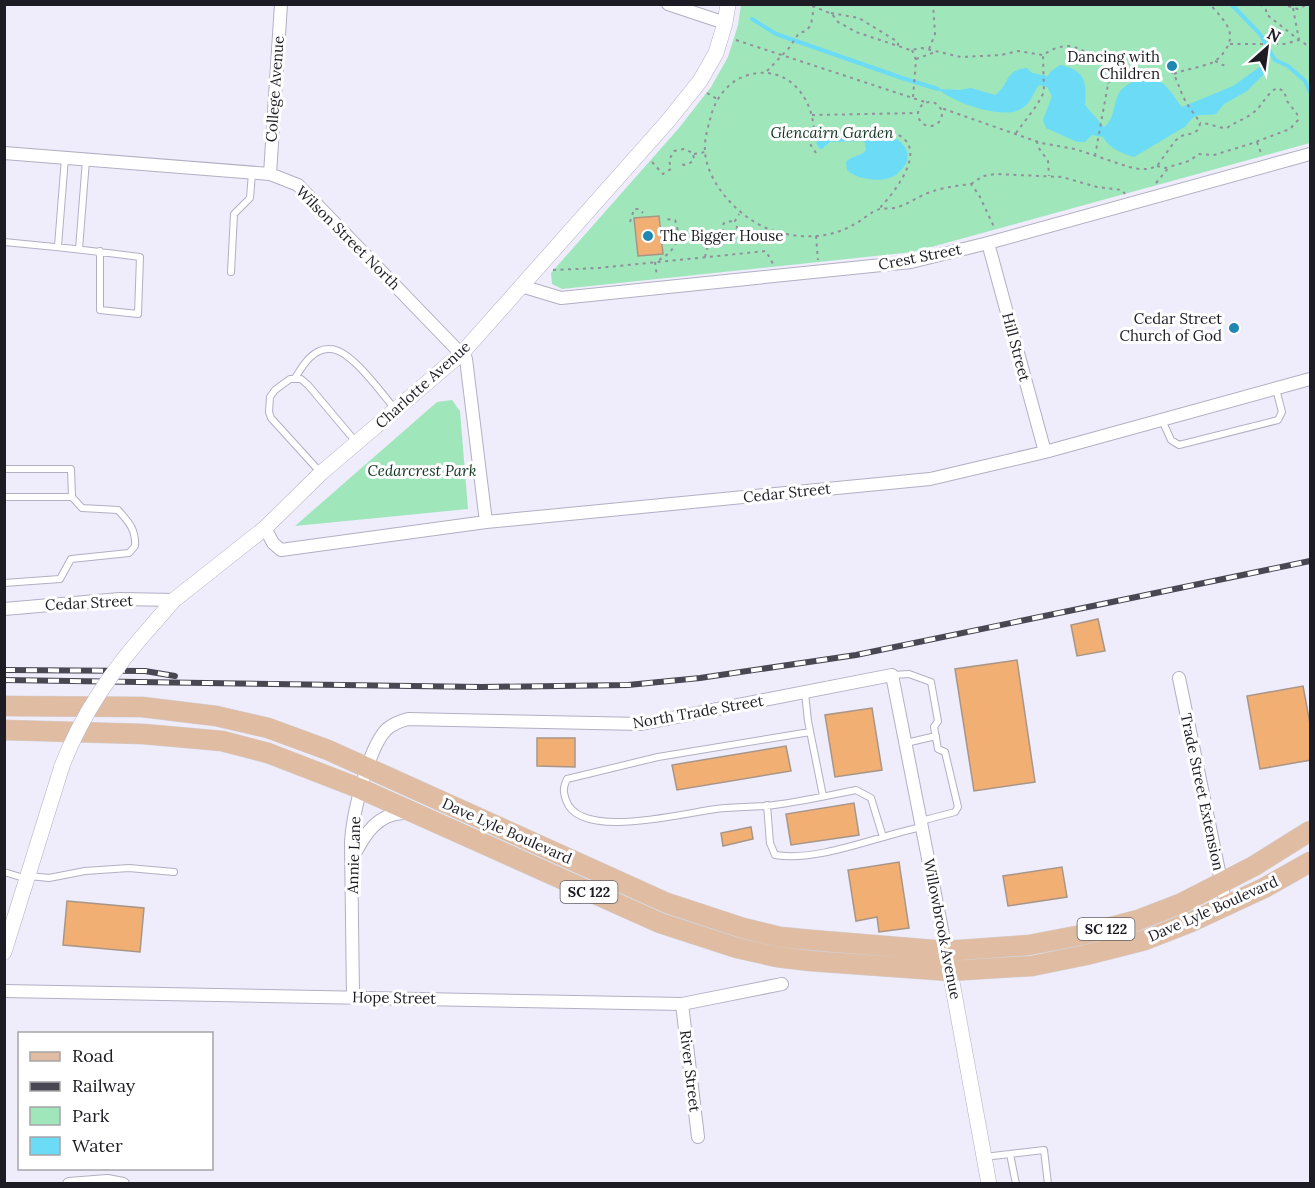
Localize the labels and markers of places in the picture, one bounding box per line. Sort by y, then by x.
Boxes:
place label: Dancing with Children [1067,47,1160,83]
marker: Dancing with Children [1165,59,1179,73]
place label: The Bigger House [660,226,783,245]
marker: The Bigger House [641,229,655,243]
place label: Cedar Street Church of God [1119,309,1222,345]
marker: Cedar Street Church of God [1227,321,1241,335]

